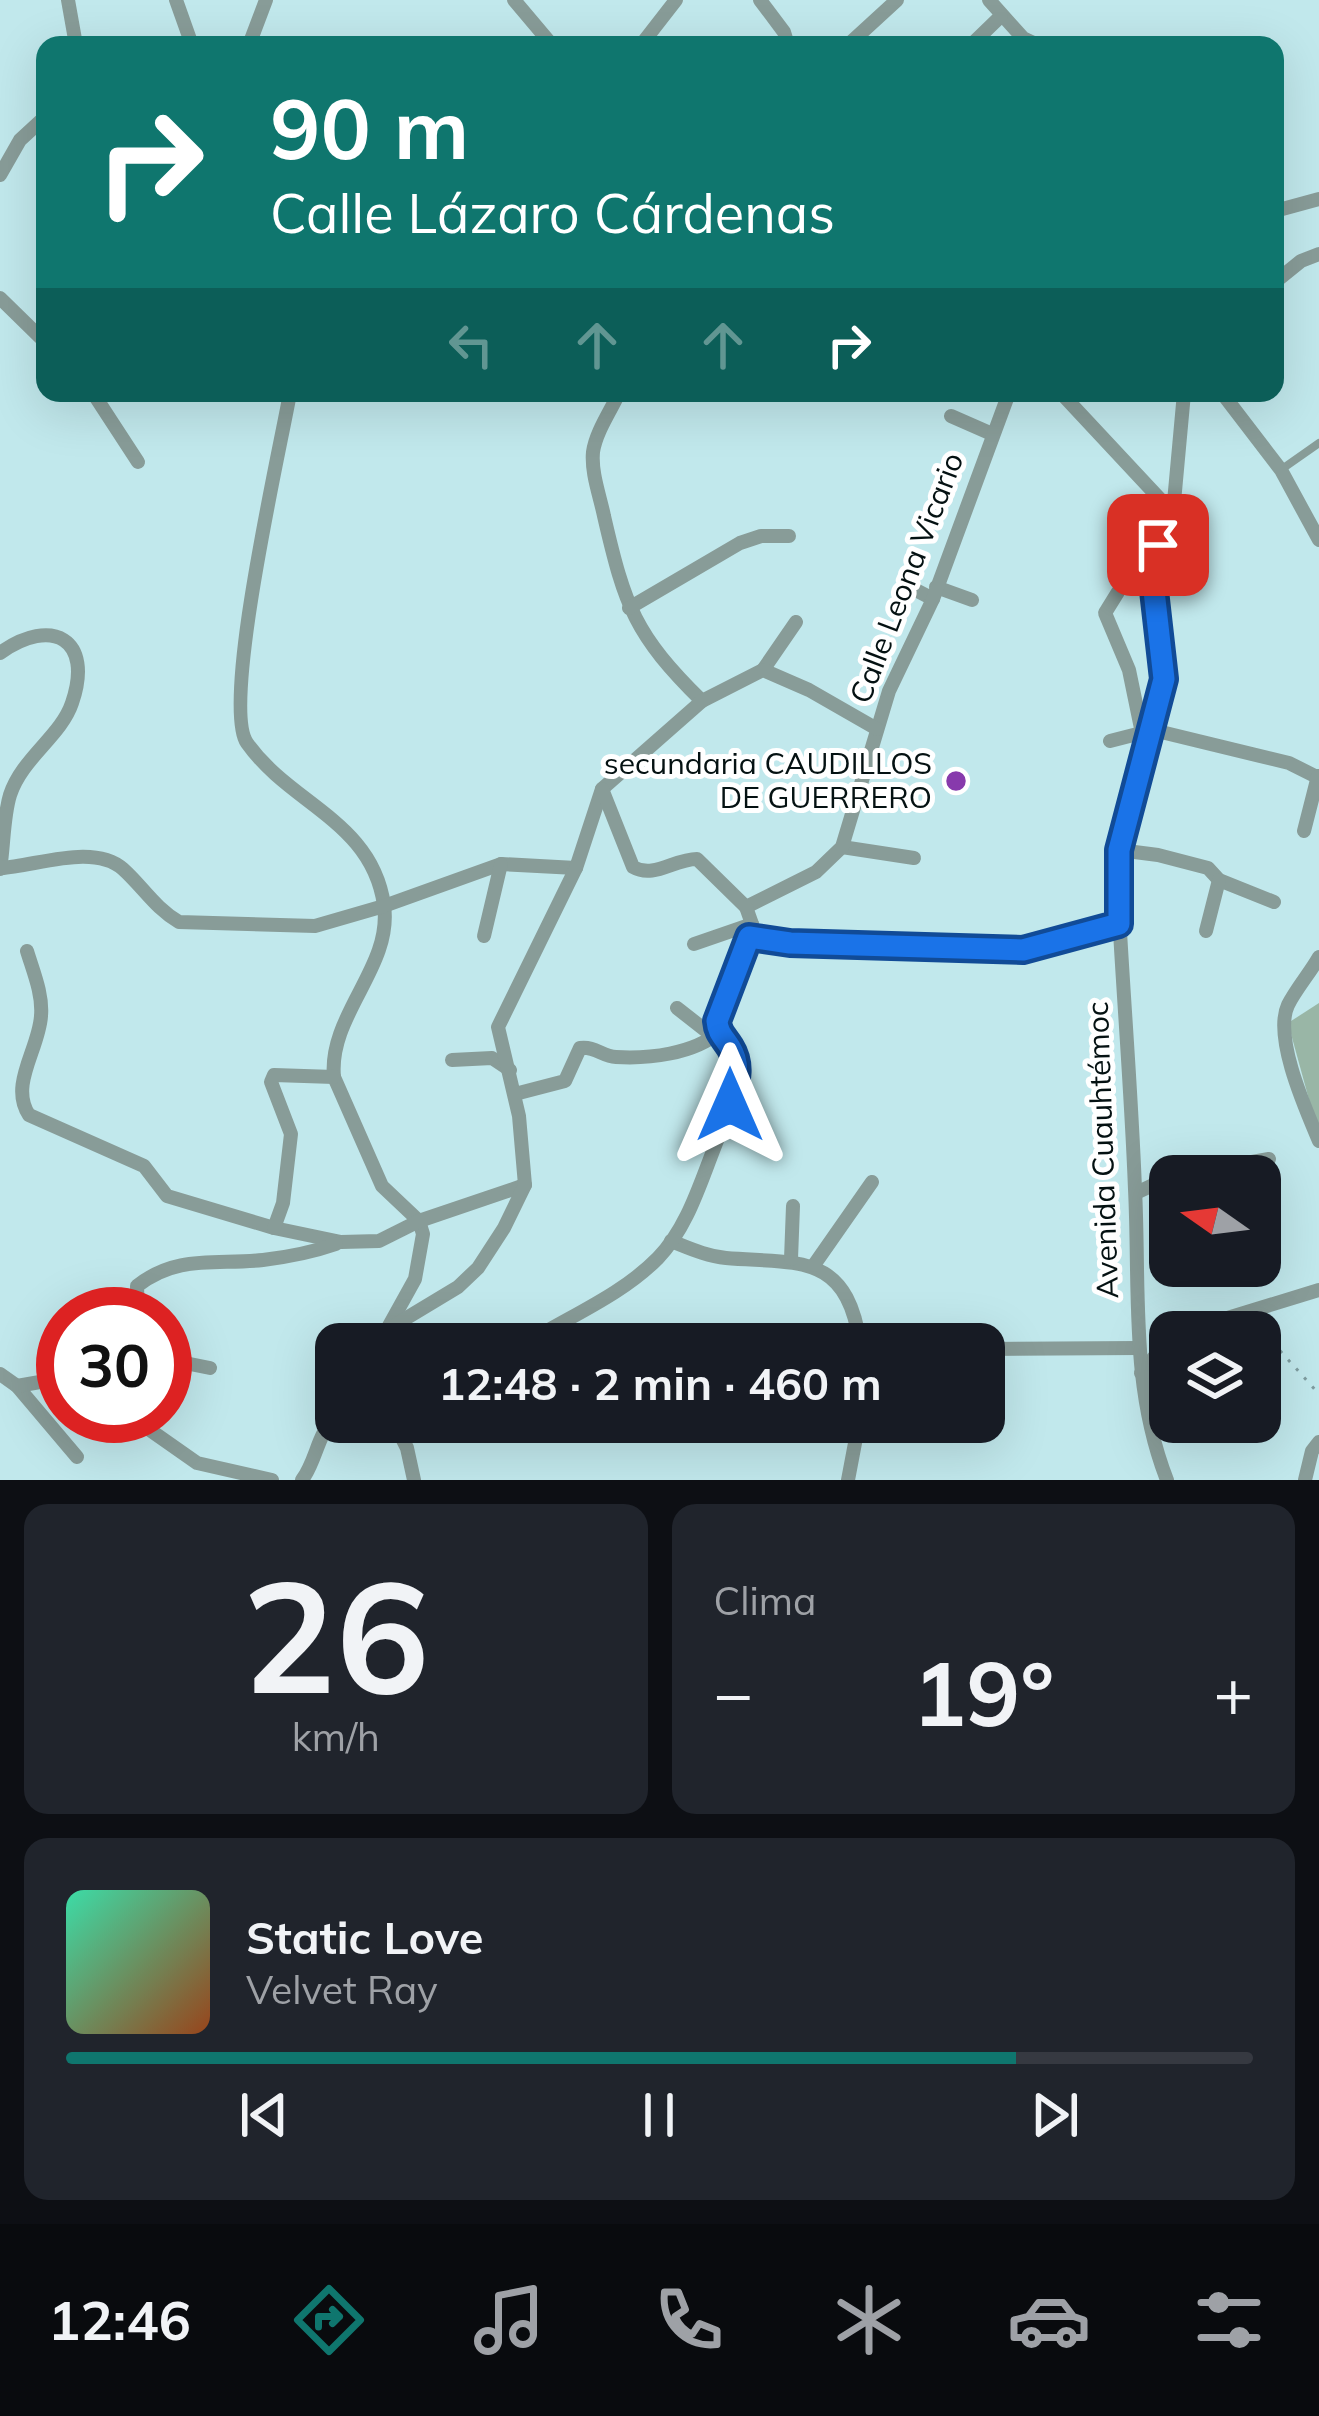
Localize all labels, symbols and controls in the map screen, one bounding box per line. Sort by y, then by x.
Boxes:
text: 90 m [270,75,469,180]
icon: right [72,84,228,240]
text: Calle Lázaro Cárdenas [270,179,835,247]
icon: left [438,312,504,378]
icon: ahead [564,312,630,378]
icon: ahead [690,312,756,378]
icon: right [816,312,882,378]
street label: Calle Leona Vicario [841,447,971,708]
pin [1107,494,1209,596]
icon: arrive [1125,512,1191,578]
place label: secundaria CAUDILLOS DE GUERRERO [604,744,932,816]
marker: secundaria CAUDILLOS DE GUERRERO [943,768,969,794]
street label: Avenida Cuauhtémoc [1078,1001,1126,1299]
position arrow [667,1042,793,1168]
north arrow [1149,1155,1281,1287]
map controls [1149,1155,1281,1443]
speed limit sign: 30 [36,1287,192,1443]
button: layers [1149,1311,1281,1443]
text: 12:48 · 2 min · 460 m [438,1355,882,1411]
text: 26 [242,1536,429,1732]
text: Clima [714,1576,816,1625]
text: 19° [912,1636,1054,1749]
text: − [714,1651,753,1734]
text: + [1213,1651,1253,1734]
text: km/h [292,1712,380,1761]
text: Static Love [246,1909,483,1965]
text: Velvet Ray [246,1965,438,2014]
icon: previous [231,2082,297,2148]
icon: pause [626,2082,692,2148]
icon: next [1022,2082,1088,2148]
icon: directions [287,2278,371,2362]
icon: music [467,2278,551,2362]
icon: phone [647,2278,731,2362]
icon: climate [827,2278,911,2362]
icon: car [1007,2278,1091,2362]
icon: filters [1187,2278,1271,2362]
text: 12:46 [48,2286,191,2354]

